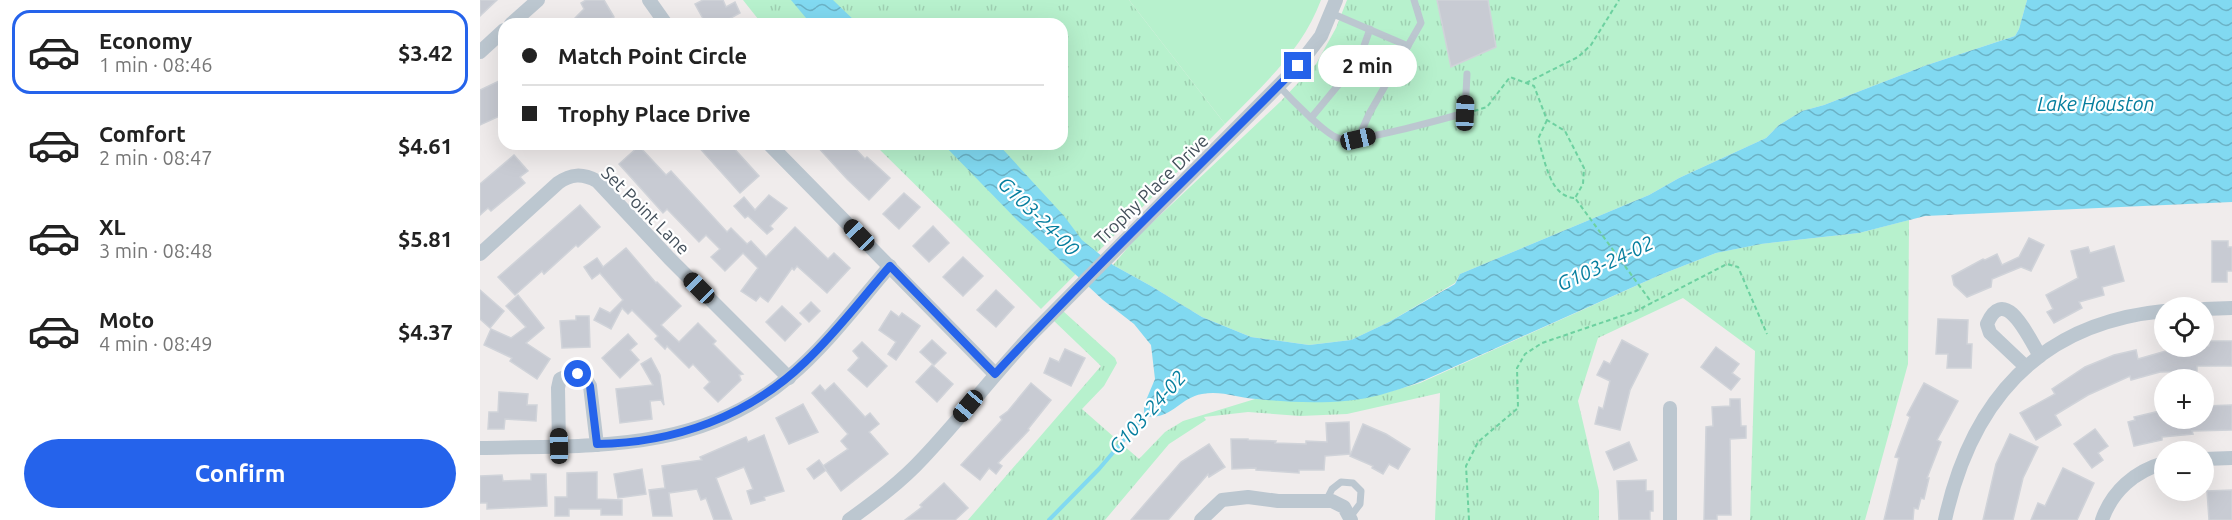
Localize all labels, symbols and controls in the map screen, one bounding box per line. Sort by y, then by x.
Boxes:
icon: car [27,25,81,79]
text: Economy [99,28,192,53]
text: $3.42 [398,40,453,65]
text: Match Point Circle [558,43,747,68]
callout: 2 min [1319,45,1418,87]
route end [1284,52,1311,79]
text: 1 min · 08:46 [99,53,213,76]
text: 2 min [1342,54,1393,77]
water label: Lake Houston [2037,92,2155,115]
car [1455,95,1475,131]
text: Trophy Place Drive [558,101,751,126]
icon: car [27,118,81,172]
text: Comfort [99,121,186,146]
car [1338,126,1378,152]
street label: Trophy Place Drive [1090,130,1212,248]
text: $4.61 [398,133,453,158]
text: 2 min · 08:47 [99,146,213,169]
street label: Set Point Lane [598,162,694,258]
water label: G103-24-00 [994,172,1084,260]
icon: car [27,211,81,265]
text: XL [99,214,126,239]
car [840,216,878,254]
text: $5.81 [398,226,453,251]
water label: G103-24-02 [1553,231,1657,295]
text: 3 min · 08:48 [99,239,213,262]
car [680,269,718,307]
map controls [2154,297,2214,501]
button: locate [2154,297,2214,357]
icon: car [27,304,81,358]
text: Moto [99,307,154,332]
text: $4.37 [398,319,453,344]
text: 4 min · 08:49 [99,332,213,355]
route start [564,360,591,387]
water label: G103-24-02 [1104,366,1190,458]
button: + [2154,369,2214,429]
car [950,386,986,426]
car [550,428,568,464]
button: Confirm [24,439,456,508]
button: − [2154,441,2214,501]

